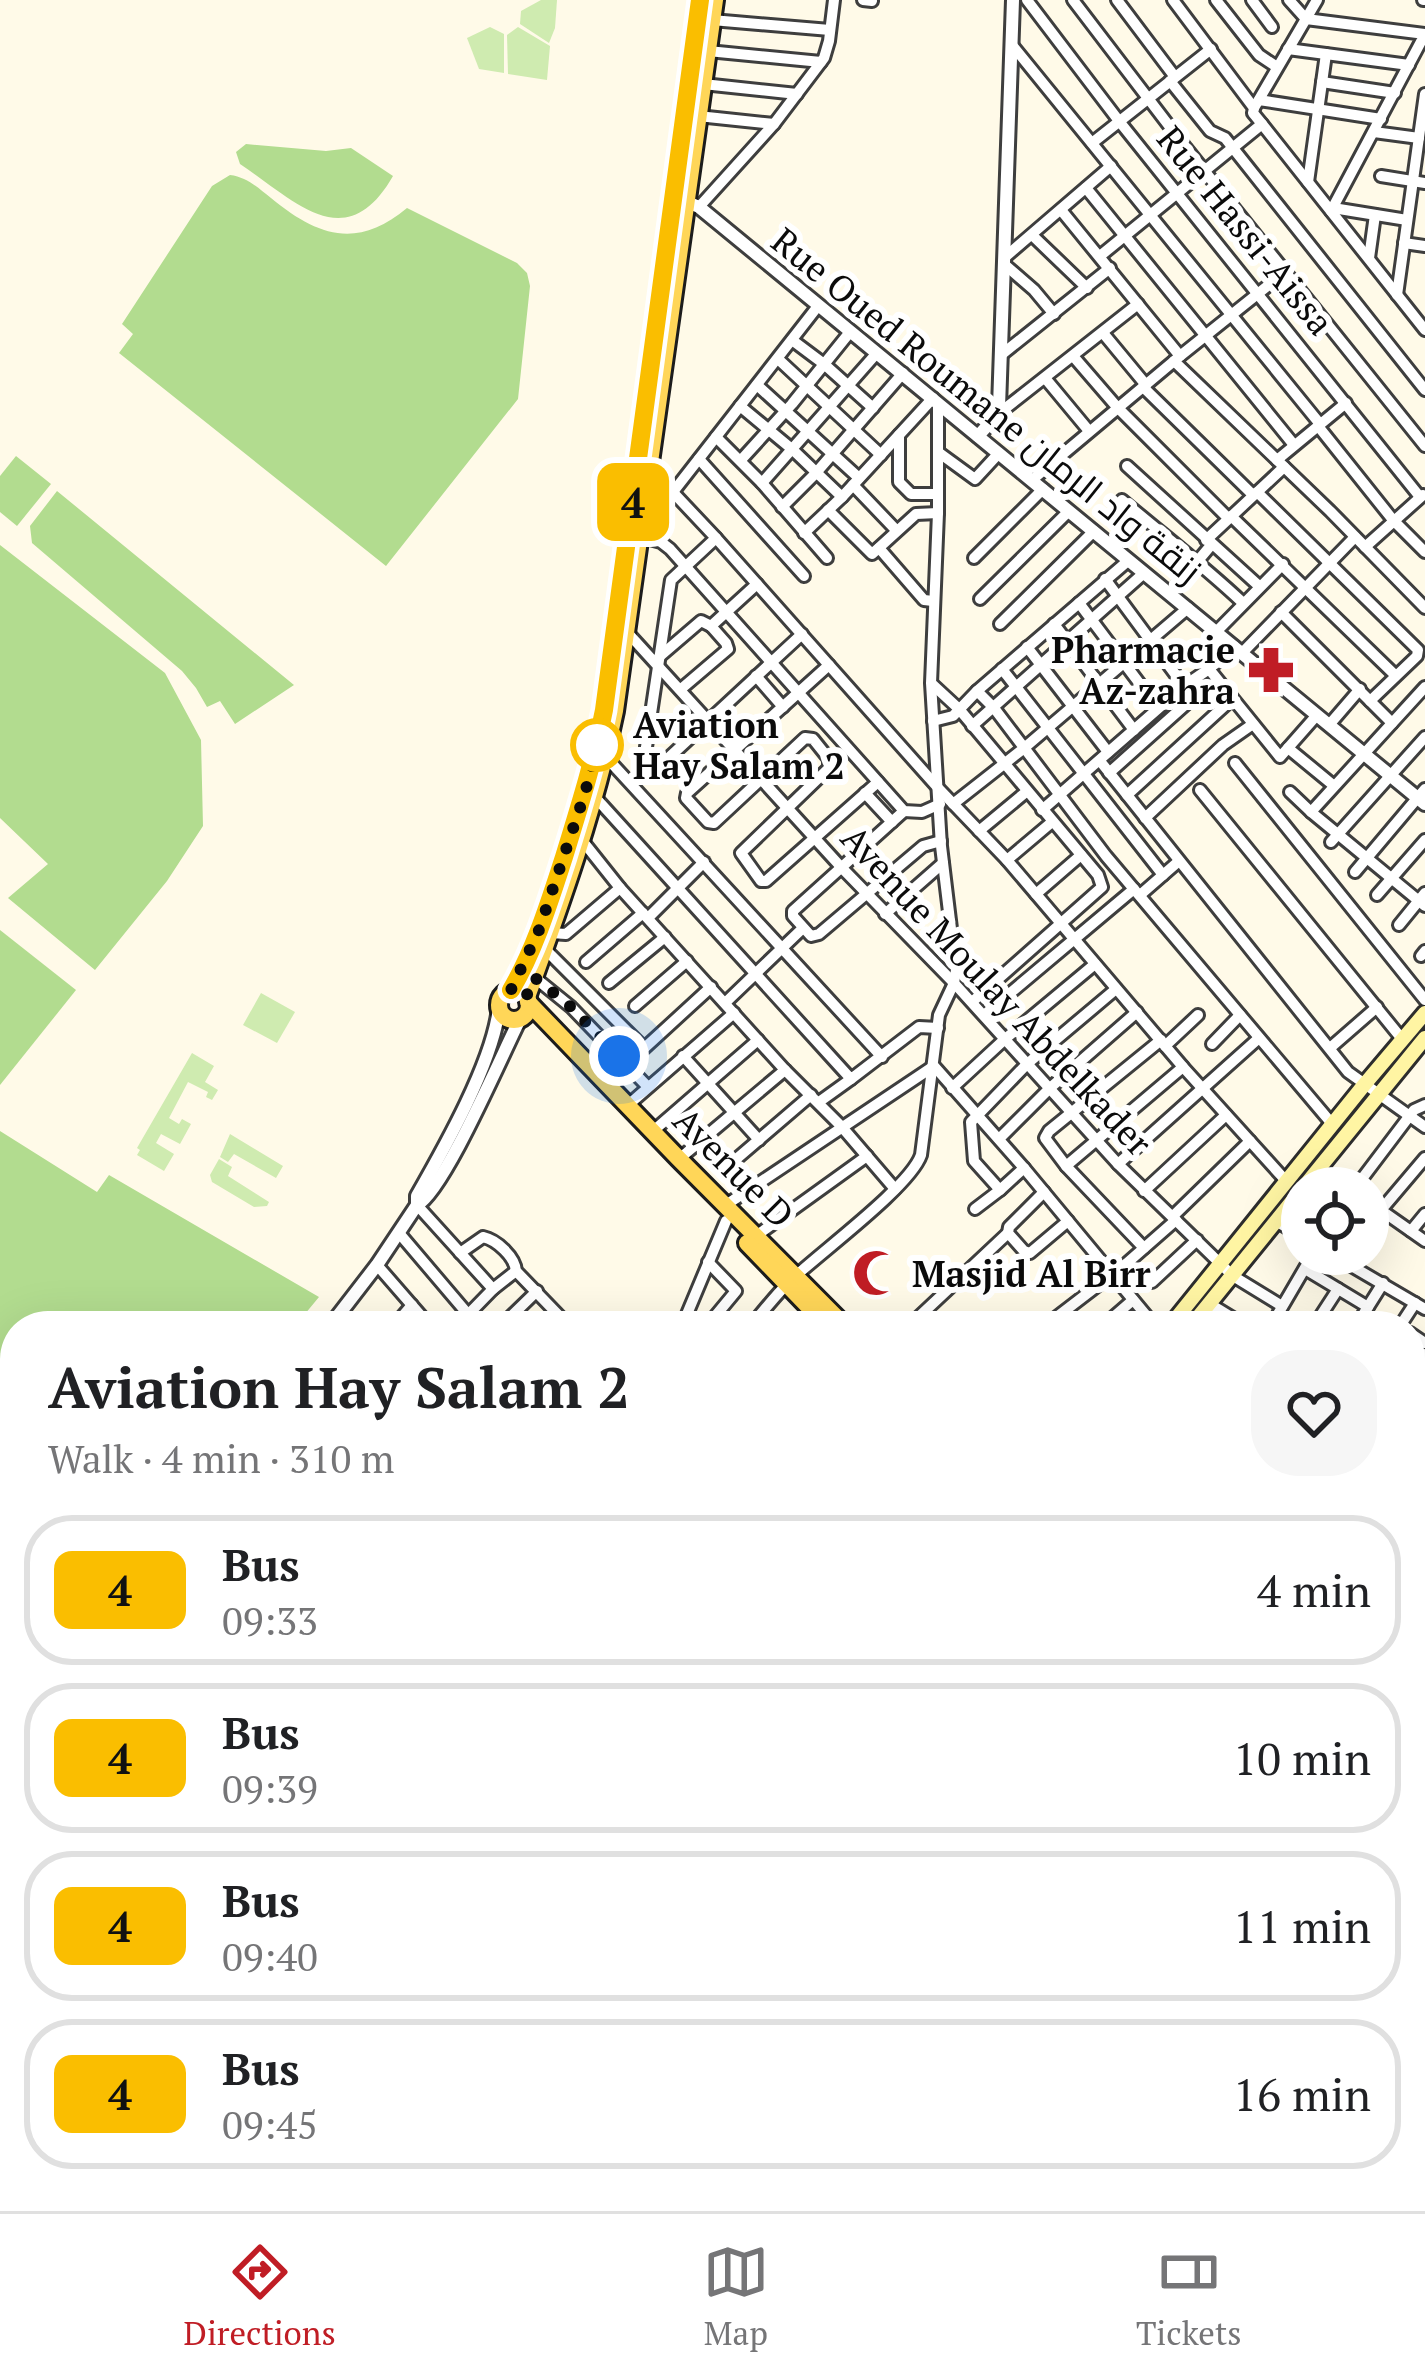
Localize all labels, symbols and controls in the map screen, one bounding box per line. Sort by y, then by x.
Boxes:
street label: Rue Hassi-Aissa [1147,116,1345,344]
street label: Rue Oued Roumane زنقة واد الرمان [762,217,1212,593]
line badge: 4 [594,463,672,541]
text: 4 [621,474,645,530]
place label: Pharmacie Az-zahra [1051,626,1235,714]
pharmacy icon: Pharmacie Az-zahra [1246,645,1296,695]
place label: Aviation Hay Salam 2 [633,701,845,789]
marker: Aviation Hay Salam 2 [572,720,622,770]
street label: Avenue Moulay Abdelkader [831,815,1163,1165]
your location [589,1026,649,1086]
street label: Avenue D [664,1097,804,1237]
map controls [1281,1167,1389,1275]
button: locate [1281,1167,1389,1275]
mosque icon: Masjid Al Birr [851,1248,901,1298]
place label: Masjid Al Birr [912,1250,1151,1297]
text: Aviation Hay Salam 2 [48,1349,630,1424]
button: heart [1251,1350,1377,1476]
text: Walk · 4 min · 310 m [48,1432,394,1484]
text: Bus [222,1534,300,1594]
text: 4 min [1257,1560,1371,1620]
text: 4 [108,1562,132,1618]
text: 09:33 [222,1594,318,1646]
text: Bus [222,1702,300,1762]
text: 10 min [1233,1728,1371,1788]
text: 4 [108,1730,132,1786]
text: 09:39 [222,1762,318,1814]
text: Bus [222,1870,300,1930]
text: 11 min [1233,1896,1371,1956]
text: 4 [108,1898,132,1954]
text: 09:40 [222,1930,318,1982]
text: Bus [222,2038,300,2098]
text: 16 min [1233,2064,1371,2124]
text: 4 [108,2066,132,2122]
text: 09:45 [222,2098,318,2150]
tab: Directions [184,2239,336,2354]
tab: Map [703,2239,769,2354]
tab: Tickets [1136,2239,1241,2354]

